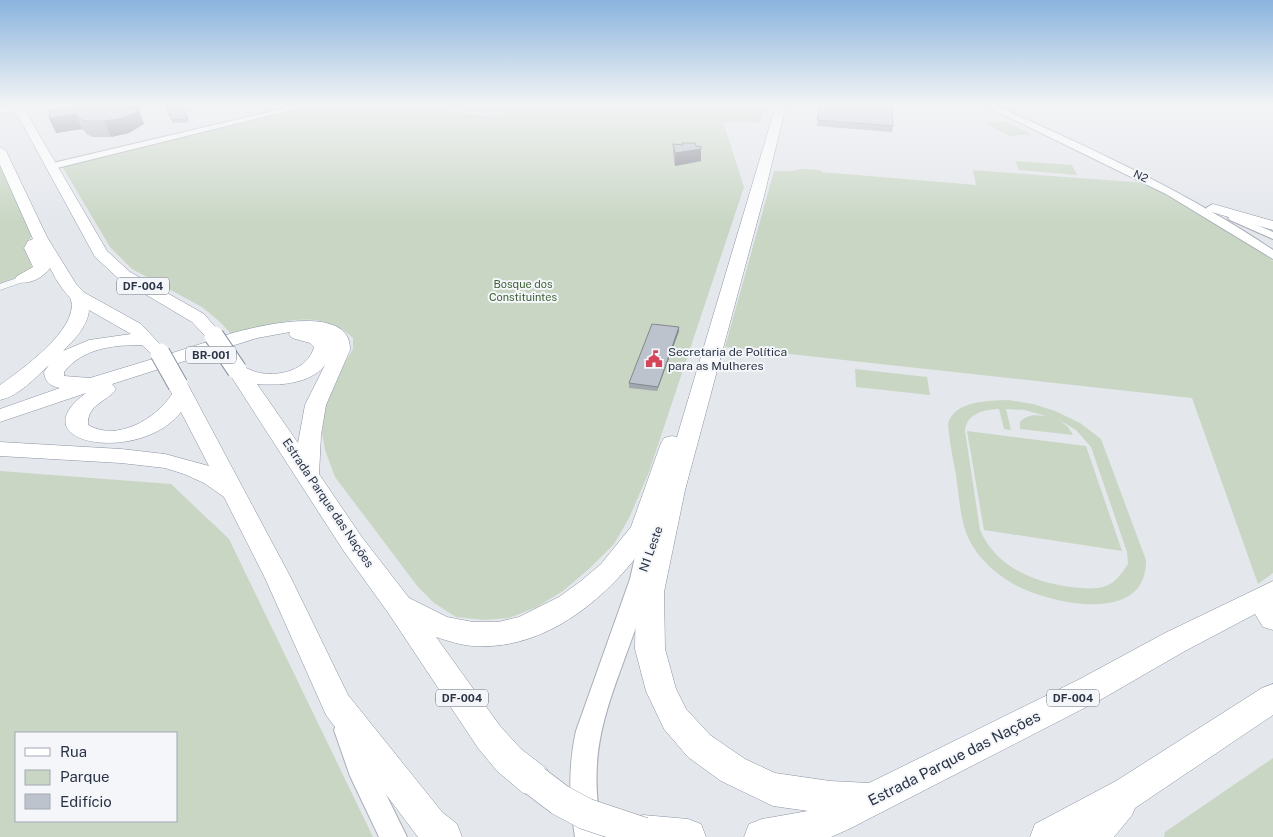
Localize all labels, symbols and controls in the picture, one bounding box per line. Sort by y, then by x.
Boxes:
street label: N2 [1132,167,1151,185]
road number: DF-004 [117,278,169,294]
park label: Bosque dos Constituintes [489,278,557,303]
place label: Secretaria de Política para as Mulheres [668,345,787,373]
road number: BR-001 [186,346,236,364]
public building icon: Secretaria de Política para as Mulheres [644,349,664,369]
street label: Estrada Parque das Nações [280,436,376,570]
street label: N1 Leste [636,524,666,574]
road number: DF-004 [436,690,488,706]
road number: DF-004 [1047,690,1099,706]
street label: Estrada Parque das Nações [865,707,1043,809]
legend [15,732,178,822]
text: Rua [60,743,87,760]
text: Parque [60,768,110,785]
text: Edifício [60,793,112,810]

